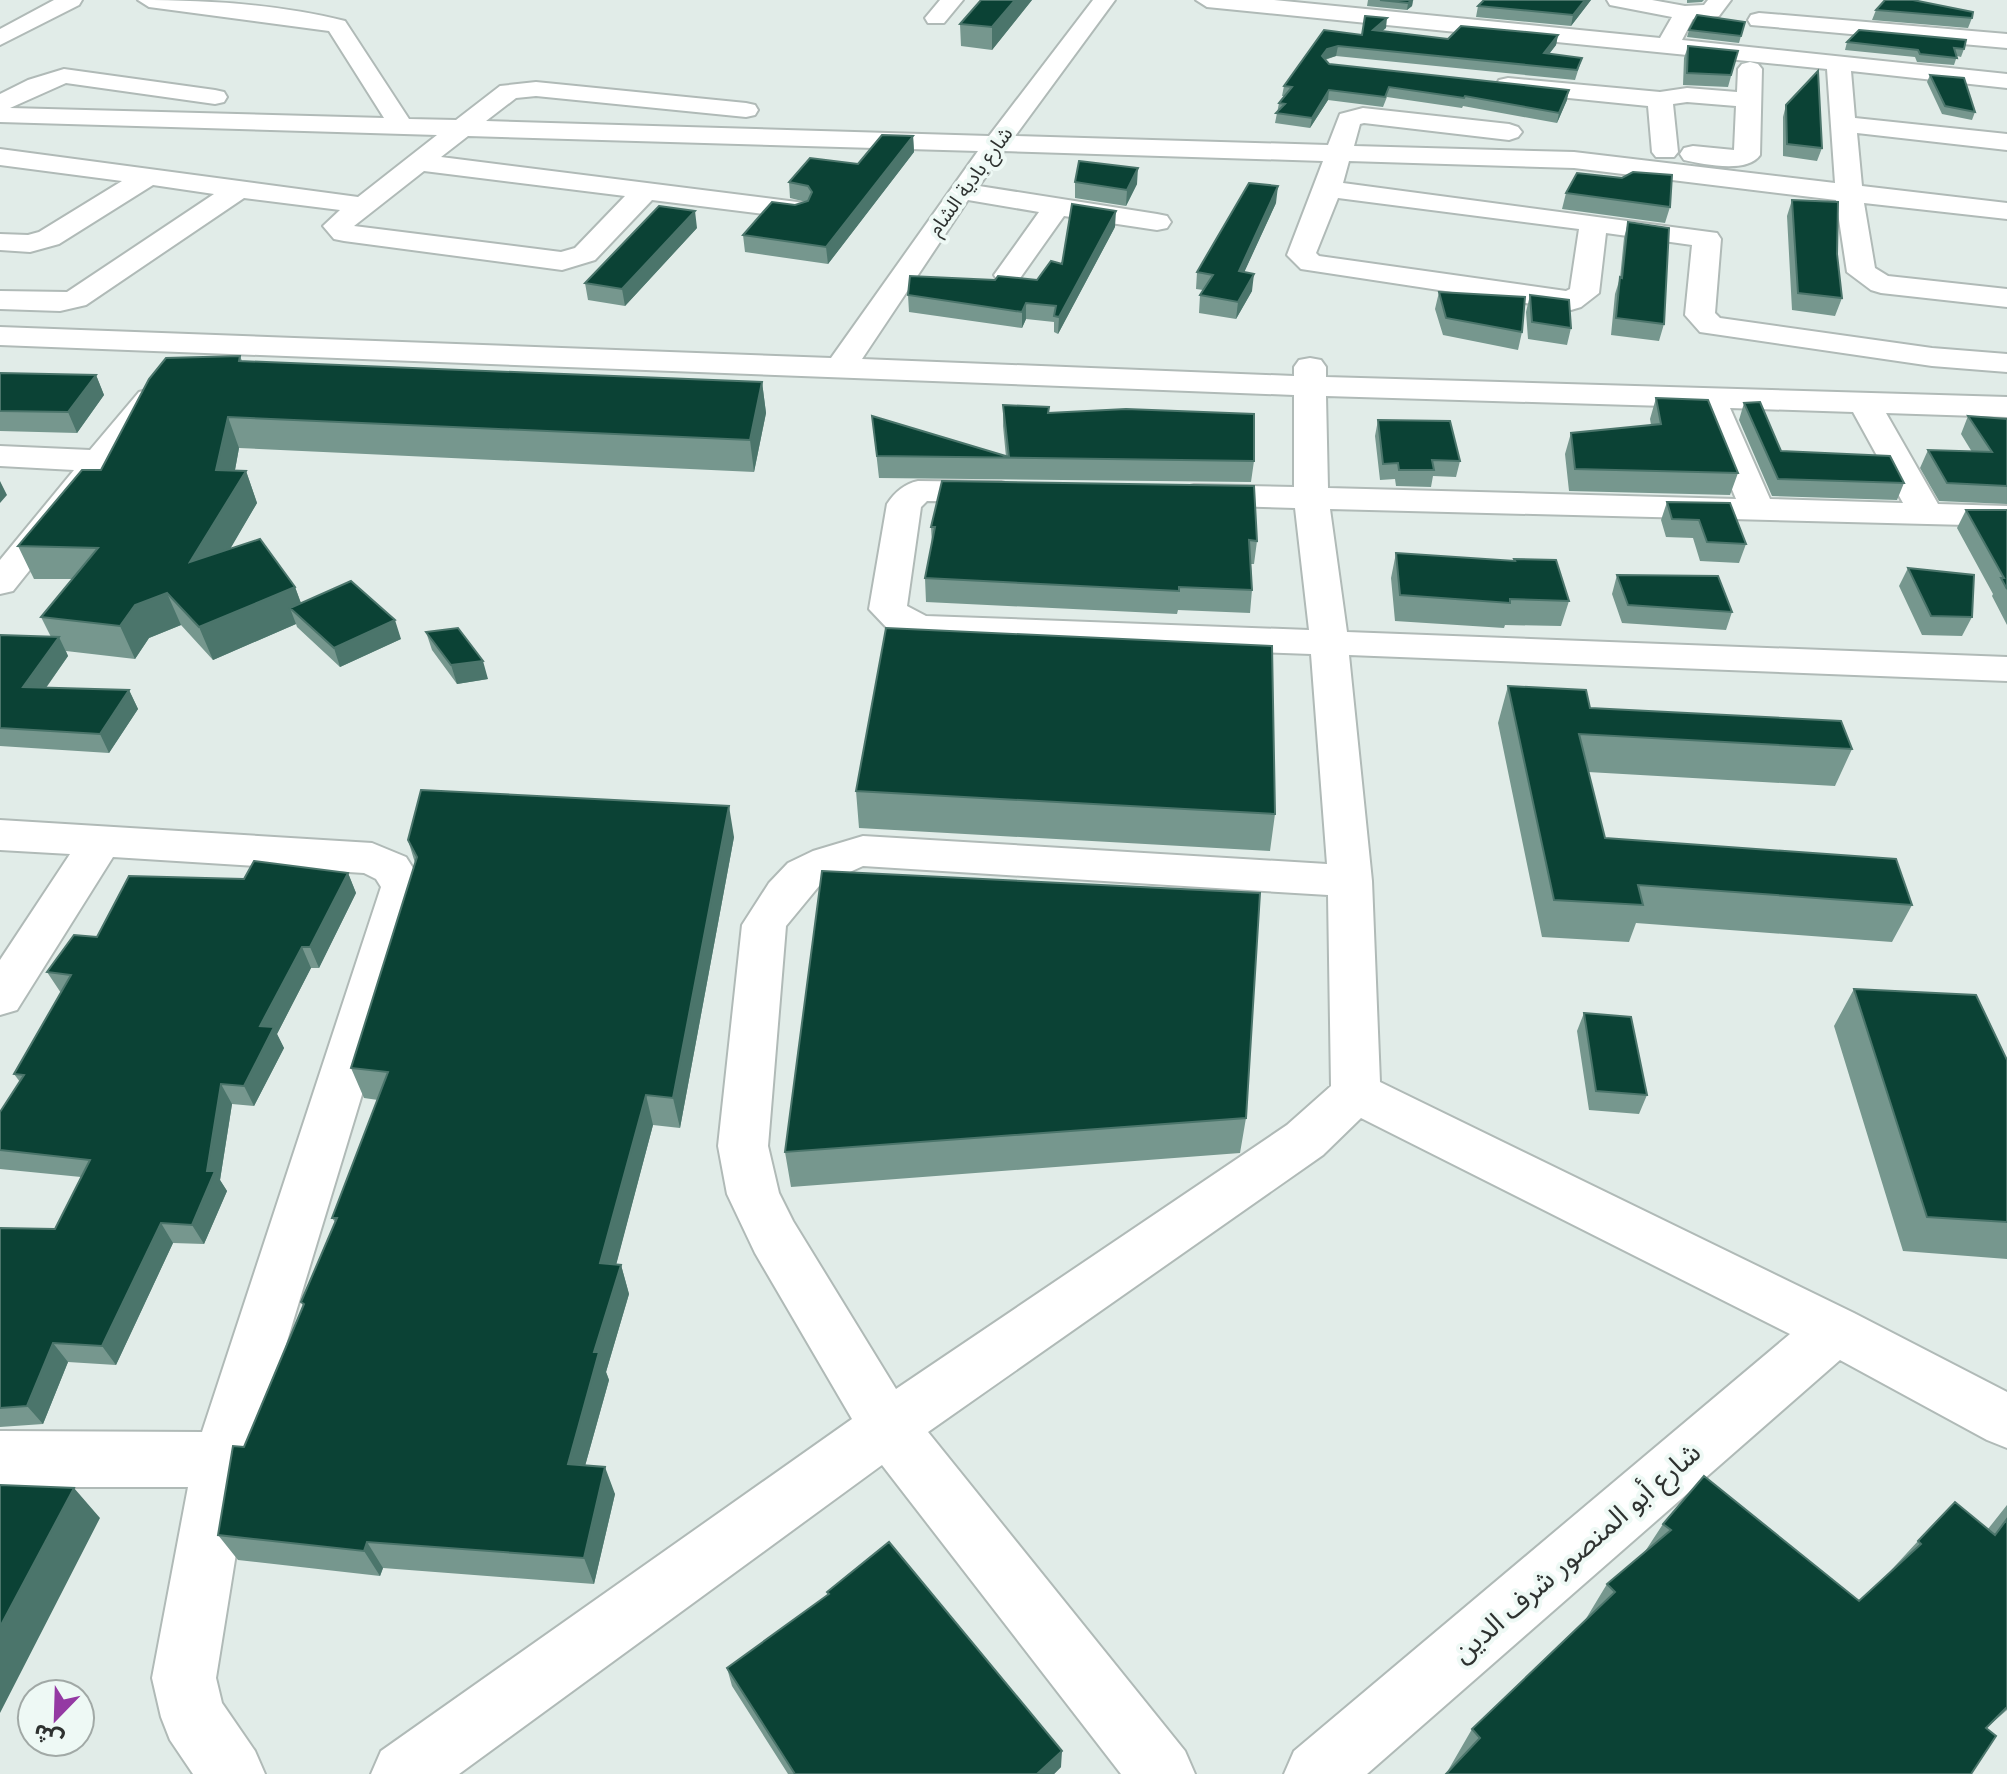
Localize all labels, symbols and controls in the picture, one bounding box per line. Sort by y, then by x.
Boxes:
street label: شارع بادية الشام [921,121,1020,242]
street label: شارع أبو المنصور شرف الدين [1443,1433,1710,1672]
north arrow [16,1678,96,1758]
text: ش [28,1718,68,1757]

